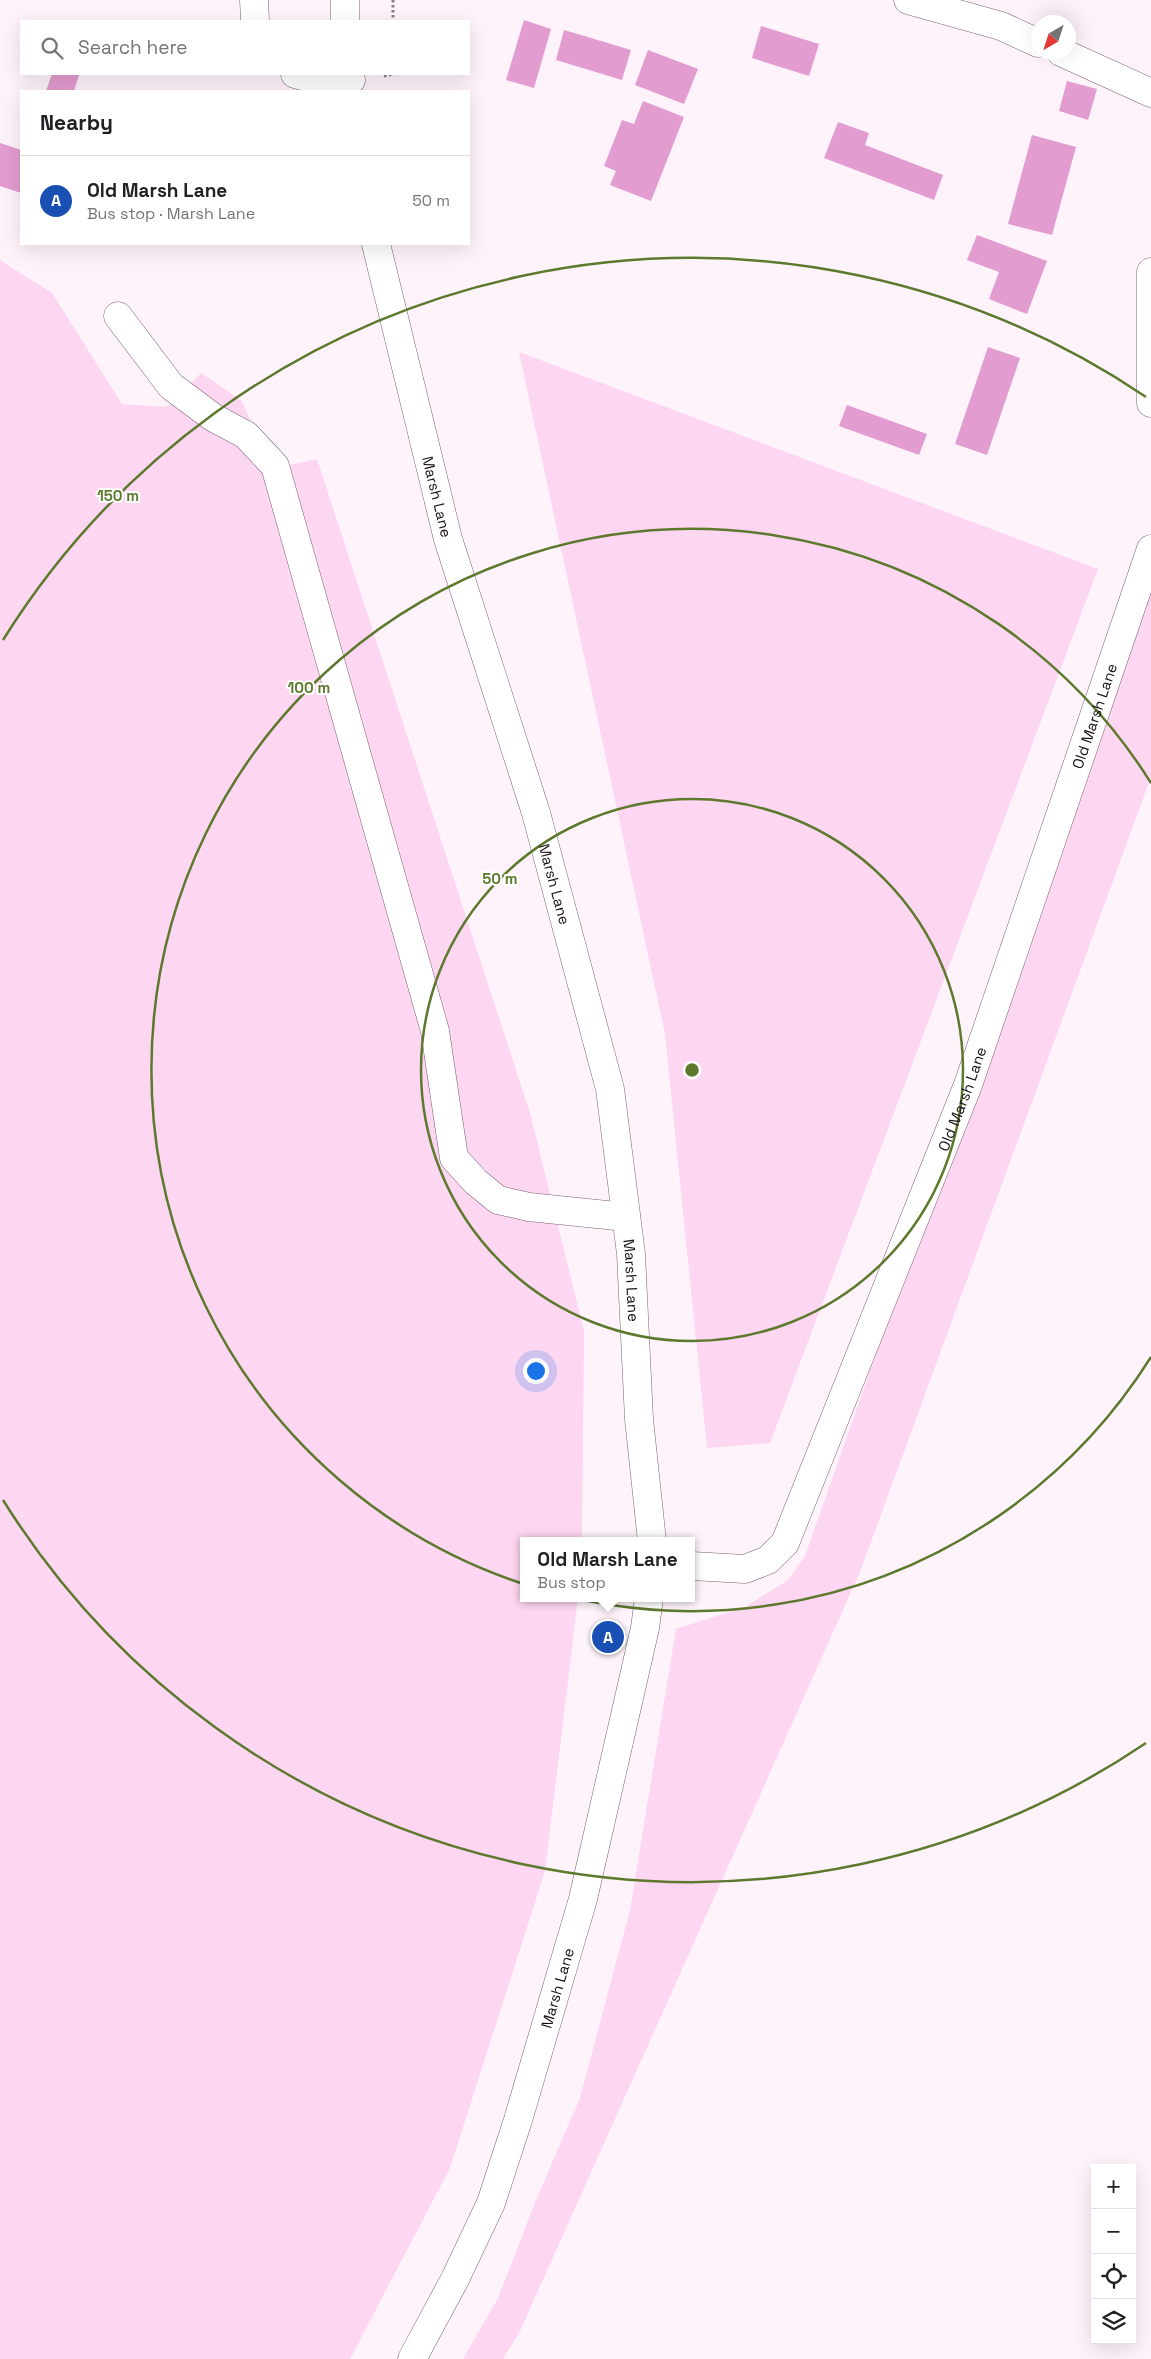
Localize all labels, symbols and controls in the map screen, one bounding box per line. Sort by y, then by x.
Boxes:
north arrow [1031,15,1076,60]
search box [20,20,470,75]
icon: search [38,34,66,62]
text: Search here [78,35,188,60]
text: Nearby [40,109,113,136]
text: Old Marsh Lane [87,178,227,203]
text: A [51,190,61,211]
text: 50 m [412,190,450,211]
text: Bus stop · Marsh Lane [87,203,255,224]
street label: Marsh Lane [419,454,457,539]
text: 150 m [97,486,139,505]
street label: Old Marsh Lane [1067,661,1121,771]
text: 100 m [288,678,330,697]
street label: Marsh Lane [535,841,575,927]
text: 50 m [482,869,518,888]
street label: Old Marsh Lane [933,1044,990,1154]
centre of rings [683,1061,701,1079]
street label: Marsh Lane [620,1238,644,1322]
your location [523,1358,549,1384]
popup [520,1537,695,1602]
text: Old Marsh Lane [537,1547,678,1572]
text: Bus stop [537,1572,606,1593]
pin: A [592,1618,624,1656]
street label: Marsh Lane [536,1945,578,2030]
map controls [1091,2164,1136,2344]
button: + [1091,2164,1136,2209]
button: − [1091,2209,1136,2254]
button: locate [1091,2254,1136,2299]
button: layers [1091,2299,1136,2344]

